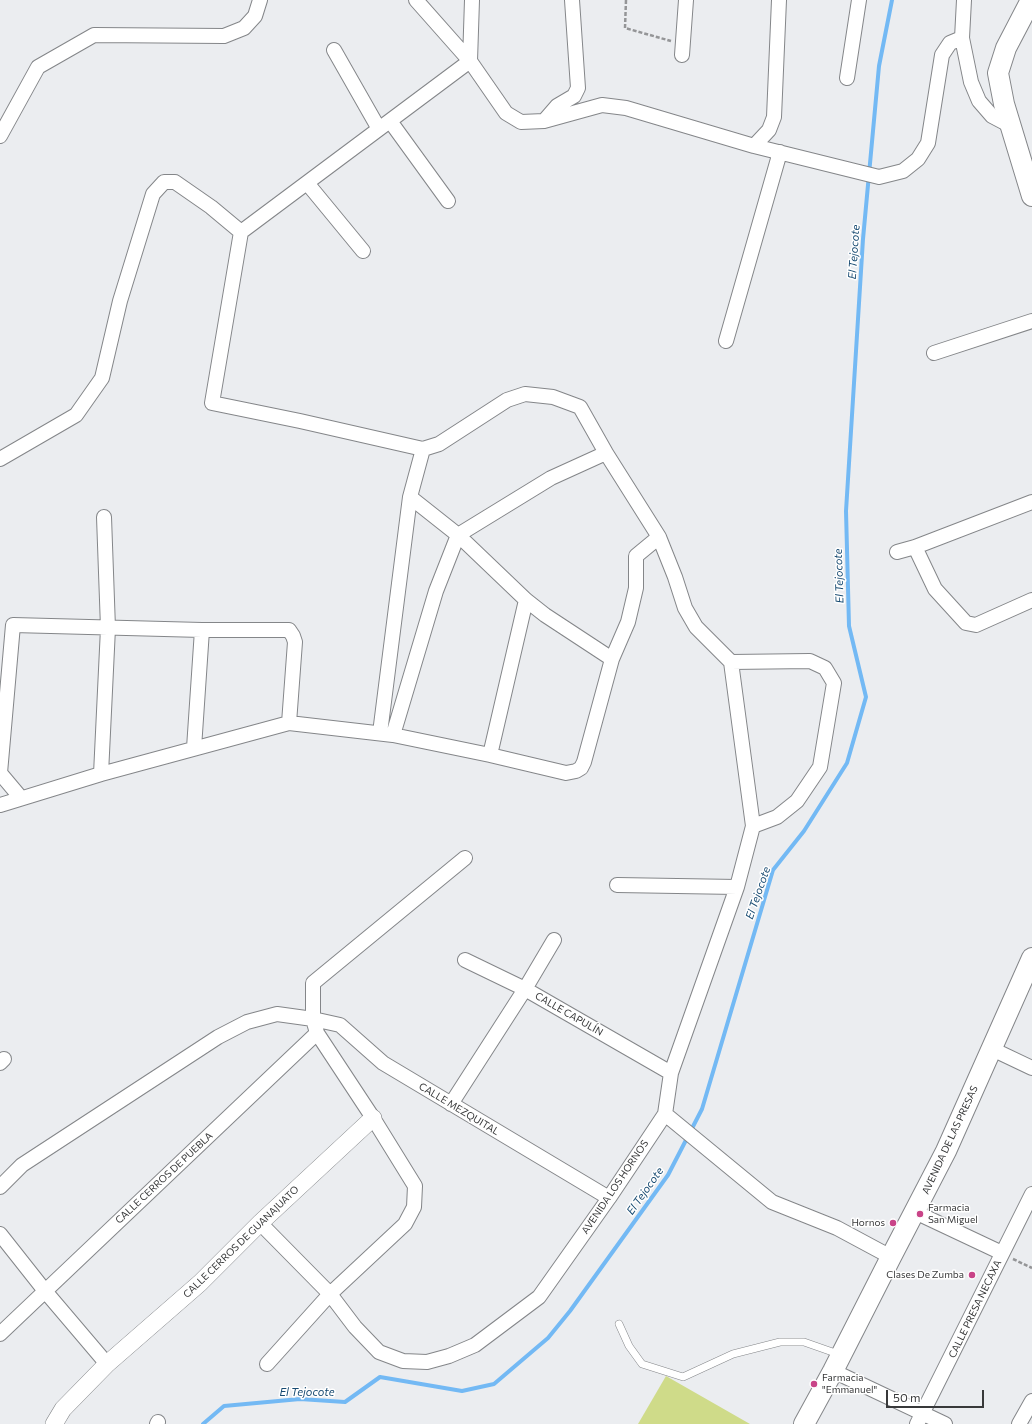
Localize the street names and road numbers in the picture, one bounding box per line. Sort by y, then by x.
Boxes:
street label: CALLE CAPULÍN [533,990,605,1038]
street label: CALLE MEZQUITAL [417,1080,501,1138]
street label: AVENIDA DE LAS PRESAS [920,1084,980,1196]
street label: CALLE CERROS DE PUEBLA [113,1130,215,1226]
street label: AVENIDA LOS HORNOS [579,1138,651,1236]
street label: CALLE CERROS DE GUANAJUATO [181,1183,301,1301]
street label: CALLE PRESA NECAXA [946,1258,1004,1360]

